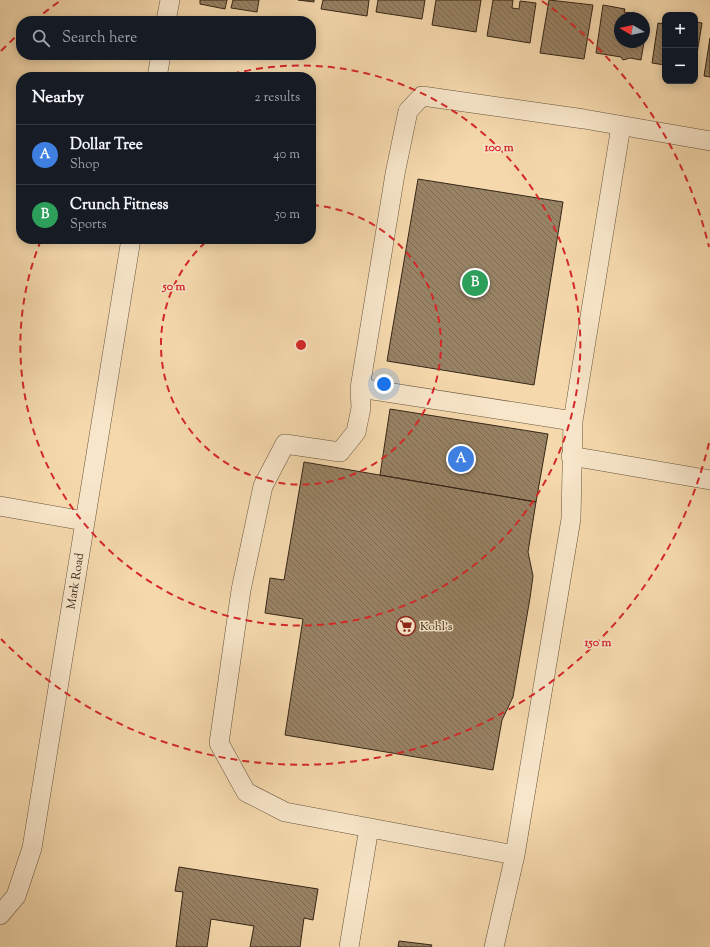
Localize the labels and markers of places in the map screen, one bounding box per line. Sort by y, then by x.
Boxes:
pin: B [462,268,488,298]
centre of rings [294,338,308,352]
pin: A [448,444,474,474]
supermarket icon: Kohl's [395,615,417,637]
place label: Kohl's [420,618,453,636]

